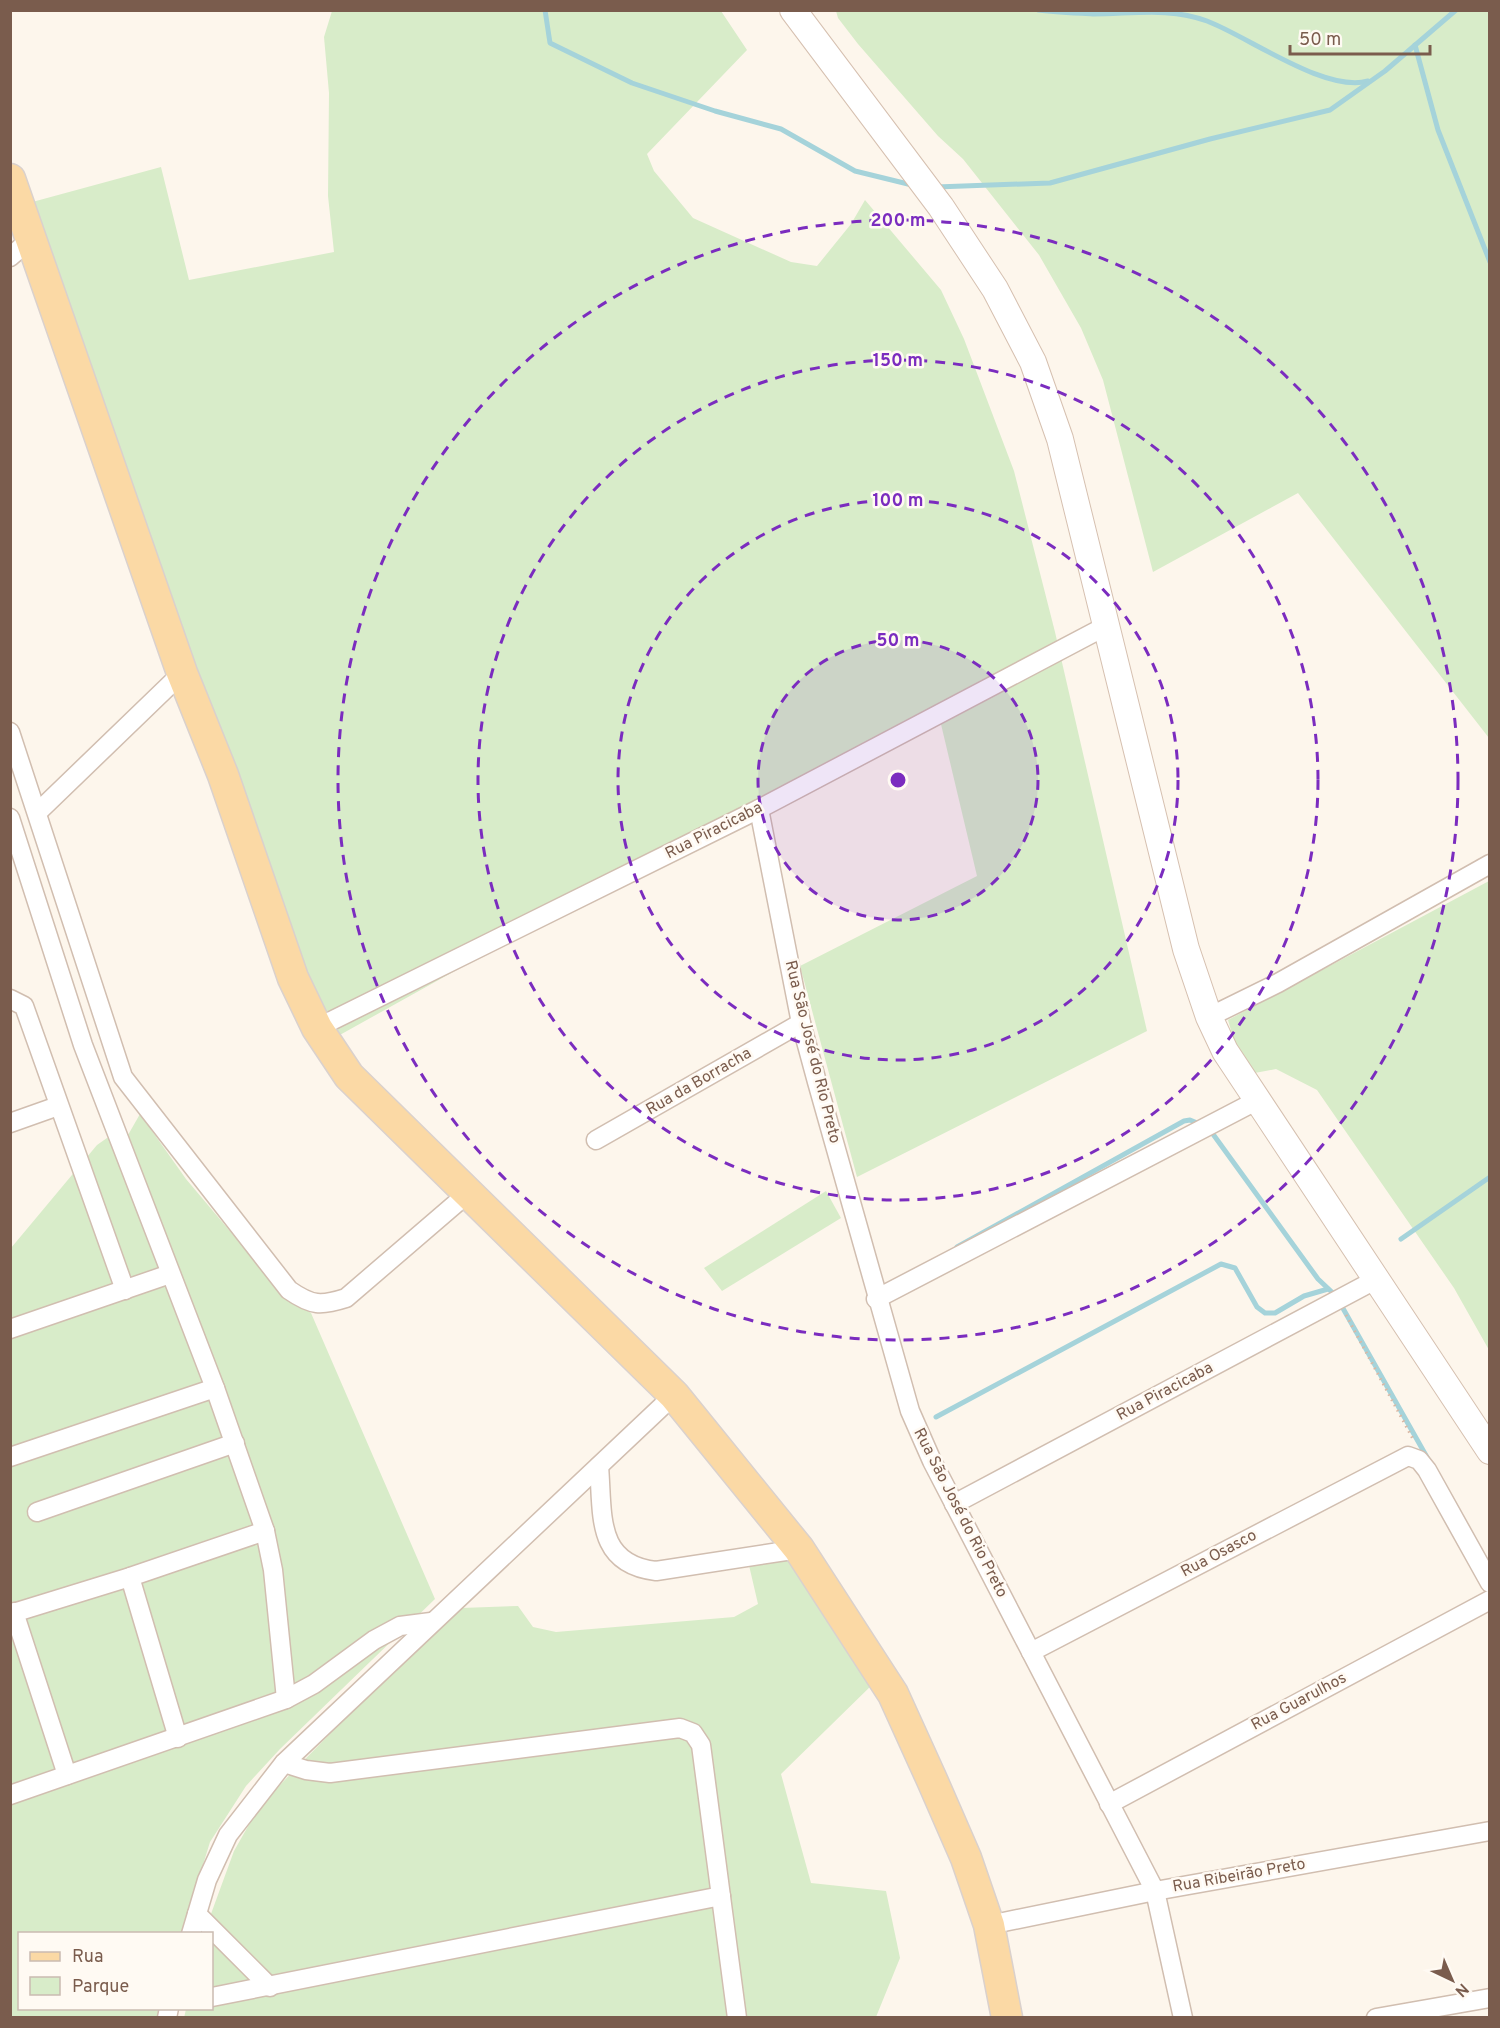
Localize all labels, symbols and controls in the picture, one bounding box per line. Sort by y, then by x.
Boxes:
scale bar [1290,18,1430,56]
text: 50 m [1299,29,1341,52]
text: 200 m [870,210,926,233]
text: 150 m [873,350,923,373]
text: 100 m [872,490,924,513]
text: 50 m [876,630,920,653]
centre of rings [888,770,908,790]
street label: Rua Piracicaba [662,798,766,864]
street label: Rua São José do Rio Preto [780,958,844,1146]
street label: Rua da Borracha [643,1044,755,1120]
street label: Rua Piracicaba [1113,1358,1217,1426]
street label: Rua São José do Rio Preto [908,1425,1012,1601]
street label: Rua Osasco [1178,1526,1260,1582]
street label: Rua Guarulhos [1248,1668,1350,1736]
street label: Rua Ribeirão Preto [1171,1854,1307,1898]
legend [18,1932,213,2010]
text: Rua [72,1946,103,1969]
north arrow [1422,1950,1482,2010]
text: Parque [72,1976,129,1999]
text: N [1450,1978,1472,2001]

